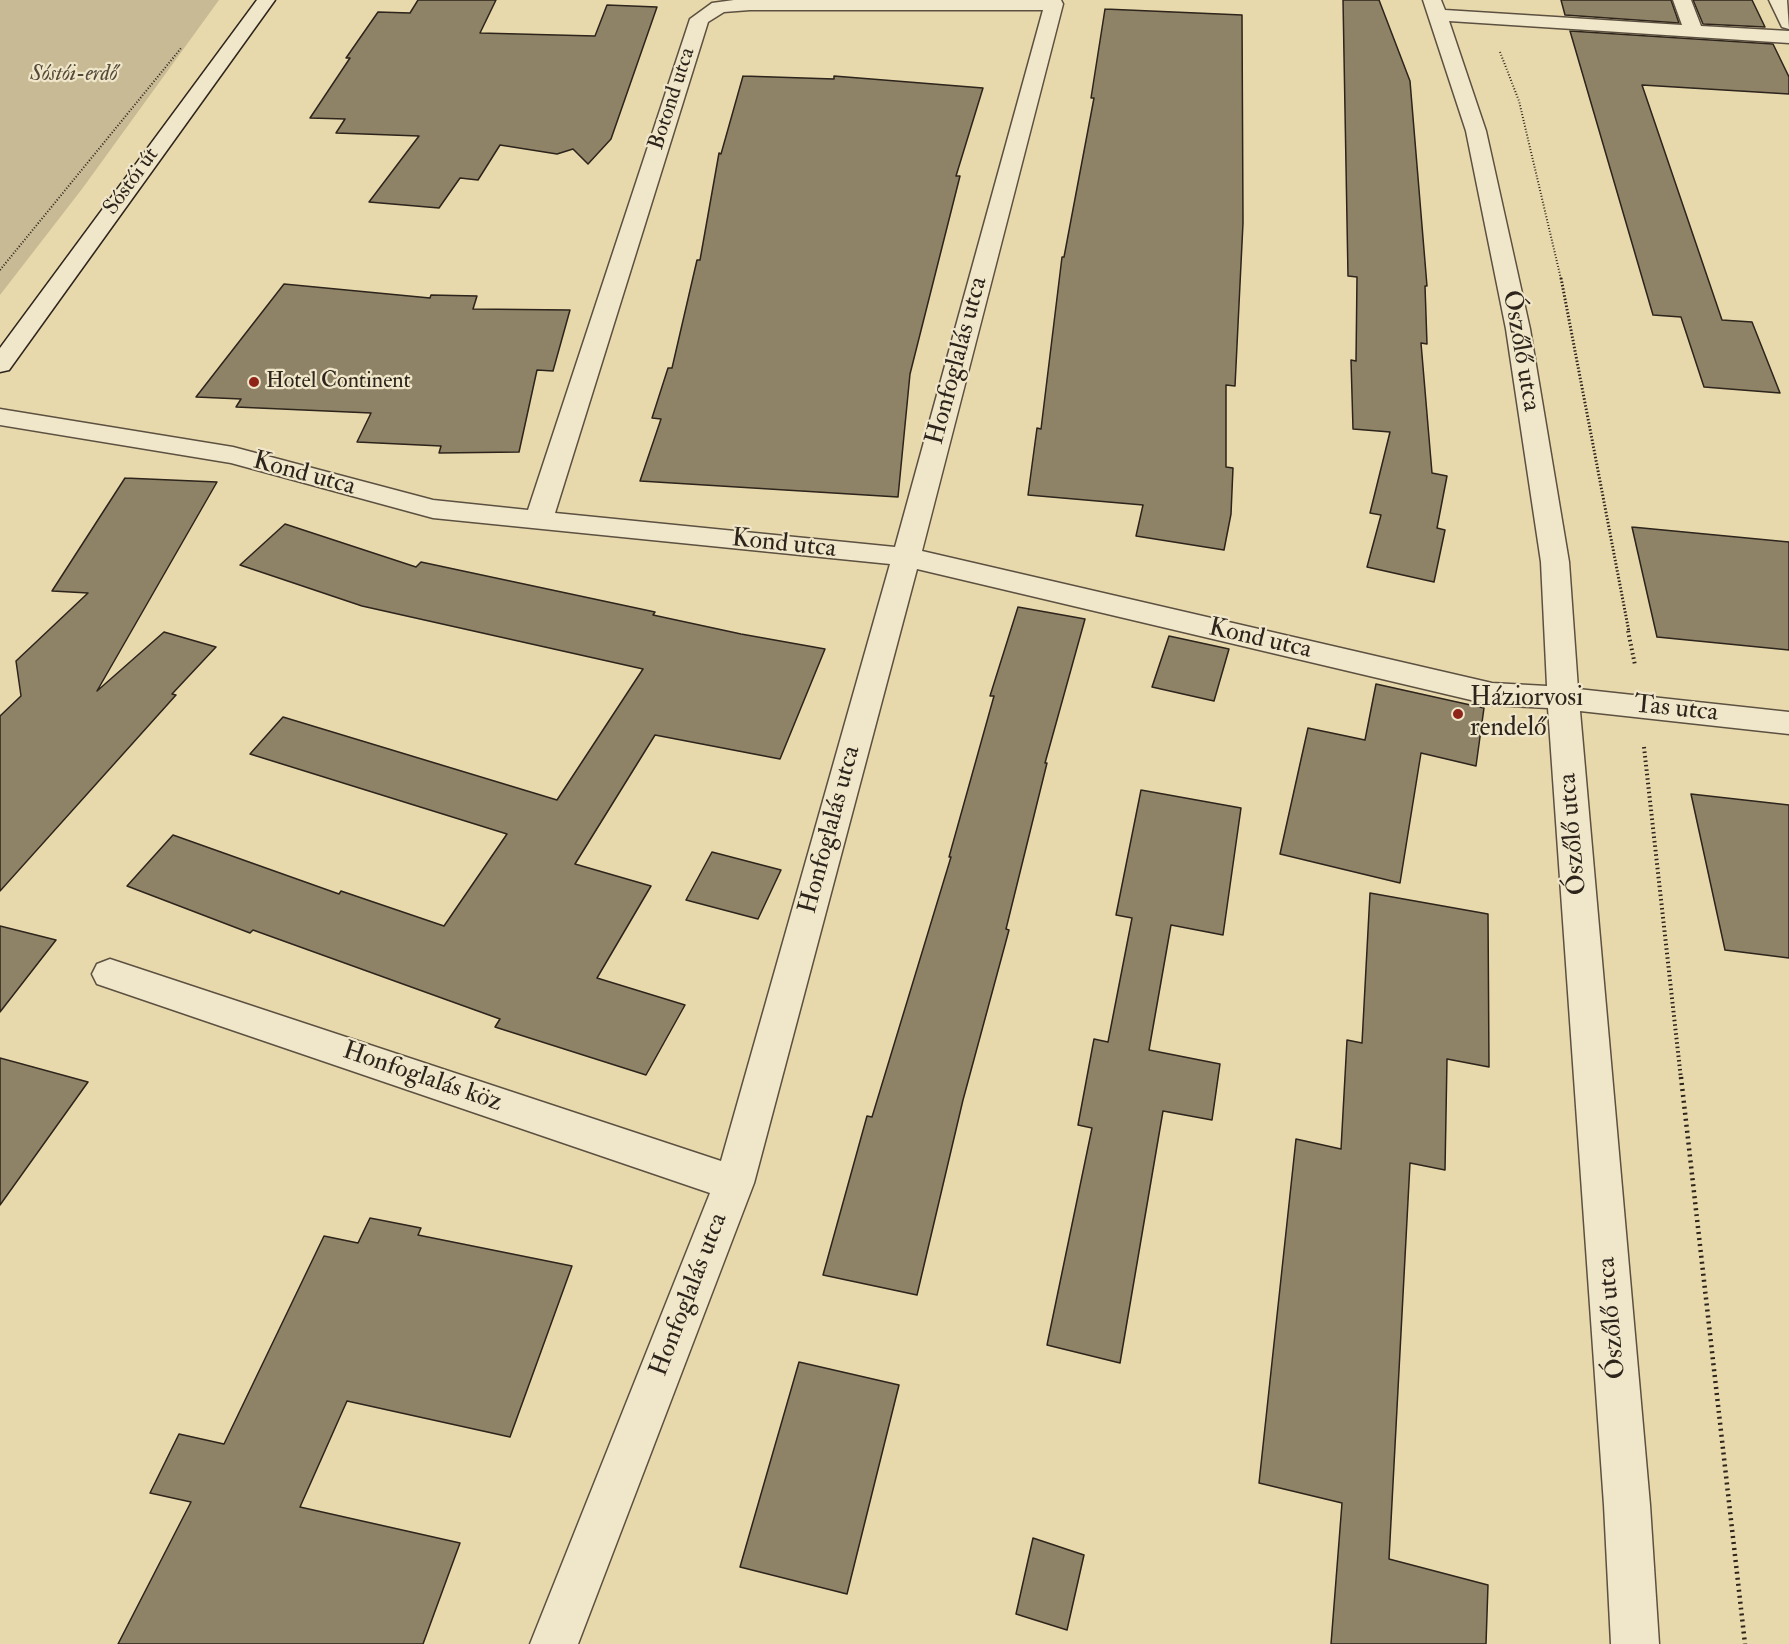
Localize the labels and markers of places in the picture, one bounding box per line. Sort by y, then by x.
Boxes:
place label: Hotel Continent [266,369,411,395]
marker: Hotel Continent [247,375,261,389]
place label: Háziorvosi rendelő [1470,683,1583,744]
marker: Háziorvosi rendelő [1451,707,1465,721]

